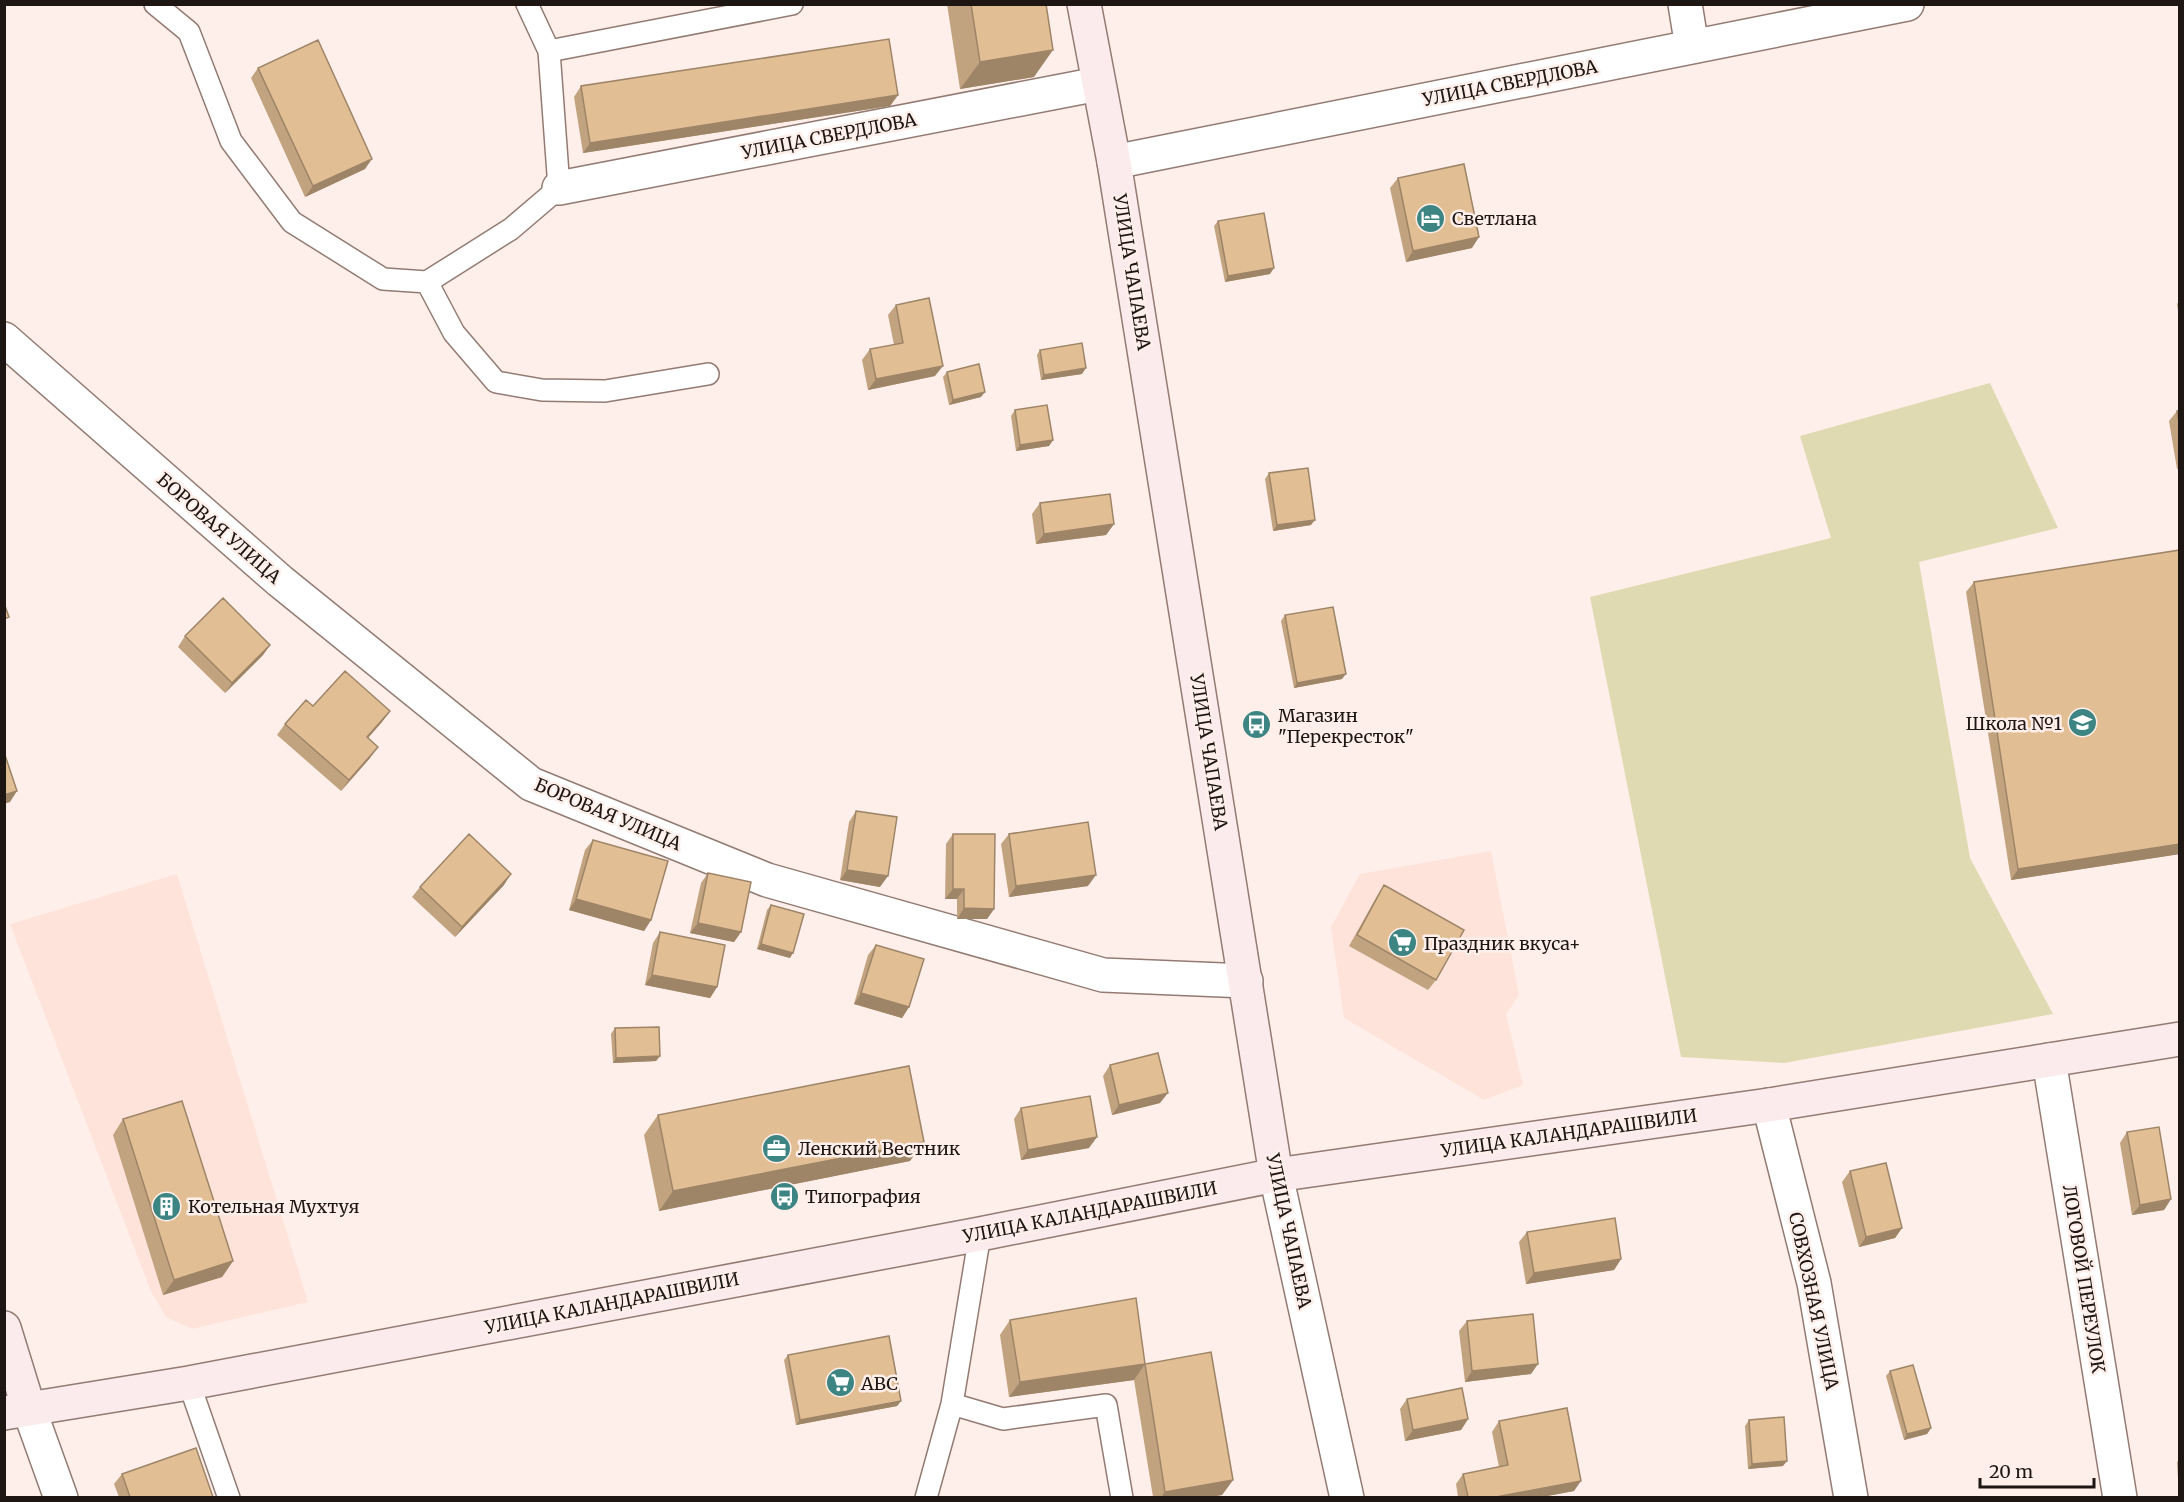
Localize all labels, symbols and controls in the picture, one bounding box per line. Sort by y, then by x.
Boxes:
street label: УЛИЦА СВЕРДЛОВА [1419,55,1600,111]
street label: УЛИЦА СВЕРДЛОВА [738,108,919,164]
street label: УЛИЦА ЧАПАЕВА [1108,191,1156,352]
hotel icon: Светлана [1415,202,1447,234]
place label: Светлана [1452,207,1537,230]
street label: БОРОВАЯ УЛИЦА [152,468,286,588]
street label: УЛИЦА ЧАПАЕВА [1185,671,1233,832]
place label: Магазин "Перекресток" [1278,704,1414,748]
school or university icon: Школа №1 [2067,707,2099,739]
bus stop icon: Магазин "Перекресток" [1241,709,1273,741]
place label: Школа №1 [1966,712,2062,735]
street label: БОРОВАЯ УЛИЦА [531,773,685,855]
supermarket icon: Праздник вкуса+ [1387,927,1419,959]
place label: Праздник вкуса+ [1424,932,1581,955]
street label: УЛИЦА КАЛАНДАРАШВИЛИ [1438,1104,1699,1163]
office icon: Ленский Вестник [761,1132,793,1164]
place label: Ленский Вестник [798,1137,961,1160]
street label: УЛИЦА ЧАПАЕВА [1261,1150,1317,1311]
street label: УЛИЦА КАЛАНДАРАШВИЛИ [960,1176,1219,1248]
bus stop icon: Типография [768,1180,800,1212]
street label: ЛОГОВОЙ ПЕРЕУЛОК [2058,1183,2110,1375]
place label: Типография [805,1185,921,1208]
building icon: Котельная Мухтуя [151,1190,183,1222]
place label: Котельная Мухтуя [188,1195,360,1218]
street label: СОВХОЗНАЯ УЛИЦА [1784,1210,1844,1392]
street label: УЛИЦА КАЛАНДАРАШВИЛИ [482,1267,741,1339]
supermarket icon: ABC [824,1367,856,1399]
place label: ABC [860,1372,898,1395]
scale bar [1980,1451,2094,1489]
text: 20 m [1989,1460,2033,1483]

